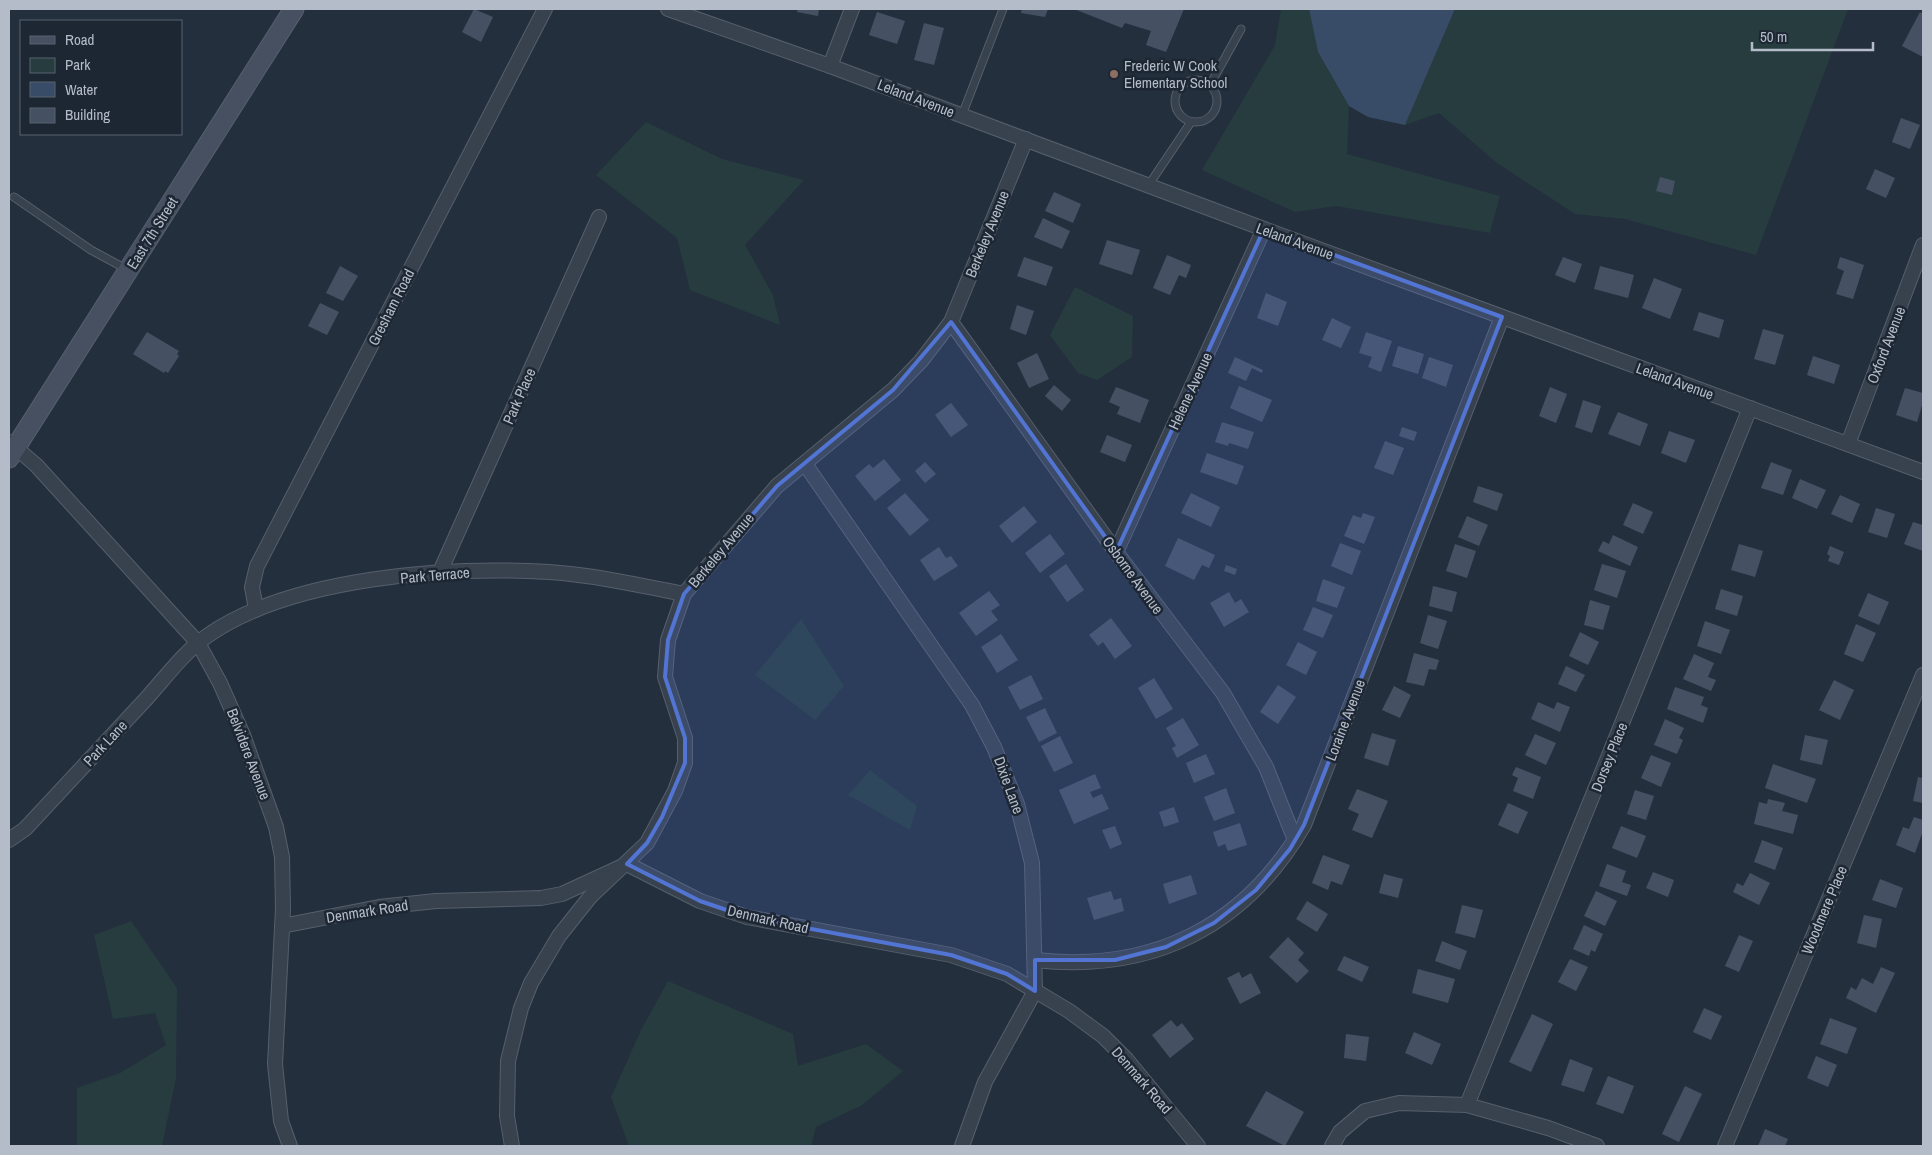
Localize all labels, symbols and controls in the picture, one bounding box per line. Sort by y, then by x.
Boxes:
legend [20,20,182,135]
scale bar [1752,20,1873,52]
text: 50 m [1760,26,1787,47]
text: Road [65,29,94,50]
text: Park [65,54,91,75]
place label: Frederic W Cook Elementary School [1124,55,1227,93]
marker: Frederic W Cook Elementary School [1108,68,1120,80]
street label: Leland Avenue [874,74,958,122]
text: Water [65,79,97,100]
text: Building [65,104,110,125]
street label: Berkeley Avenue [960,187,1014,281]
street label: East 7th Street [122,192,183,273]
street label: Leland Avenue [1253,217,1337,265]
street label: Gresham Road [363,265,419,349]
street label: Oxford Avenue [1862,303,1910,387]
street label: Helene Avenue [1163,349,1217,433]
street label: Leland Avenue [1633,357,1717,405]
street label: Park Place [497,364,541,427]
street label: Berkeley Avenue [683,508,759,592]
street label: Osborne Avenue [1098,532,1168,618]
street label: Park Terrace [399,561,471,588]
street label: Loraine Avenue [1320,676,1370,764]
street label: Belvidere Avenue [222,705,276,803]
street label: Park Lane [78,715,132,771]
street label: Dorsey Place [1586,719,1632,795]
street label: Dixie Lane [989,753,1029,817]
street label: Woodmere Place [1796,862,1852,957]
street label: Denmark Road [325,894,409,928]
street label: Denmark Road [725,899,811,939]
street label: Denmark Road [1107,1042,1177,1118]

